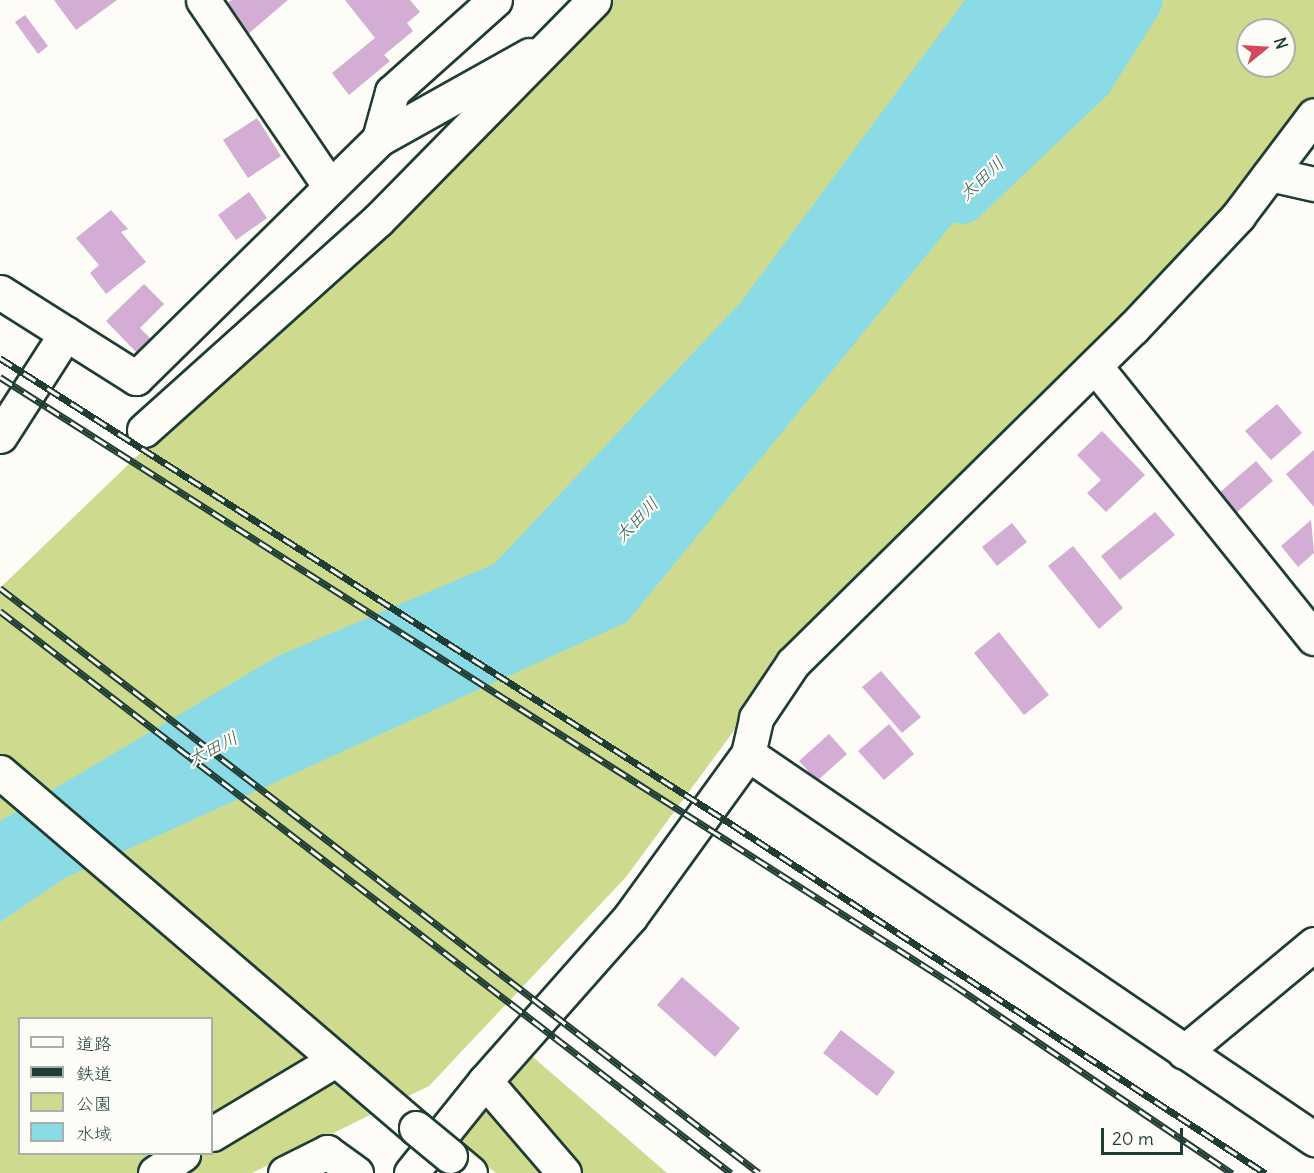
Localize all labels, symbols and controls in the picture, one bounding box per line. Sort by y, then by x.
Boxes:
north arrow [1236,18,1296,78]
text: N [1270,35,1292,51]
water label: 太田川 [955,153,1009,205]
water label: 太田川 [610,493,664,547]
water label: 太田川 [184,727,242,771]
legend [18,1017,213,1155]
text: 道路 [76,1032,112,1055]
text: 鉄道 [76,1062,112,1085]
text: 公園 [76,1092,112,1115]
scale bar [1104,1116,1186,1154]
text: 水域 [76,1122,112,1145]
text: 20 m [1112,1127,1154,1150]

